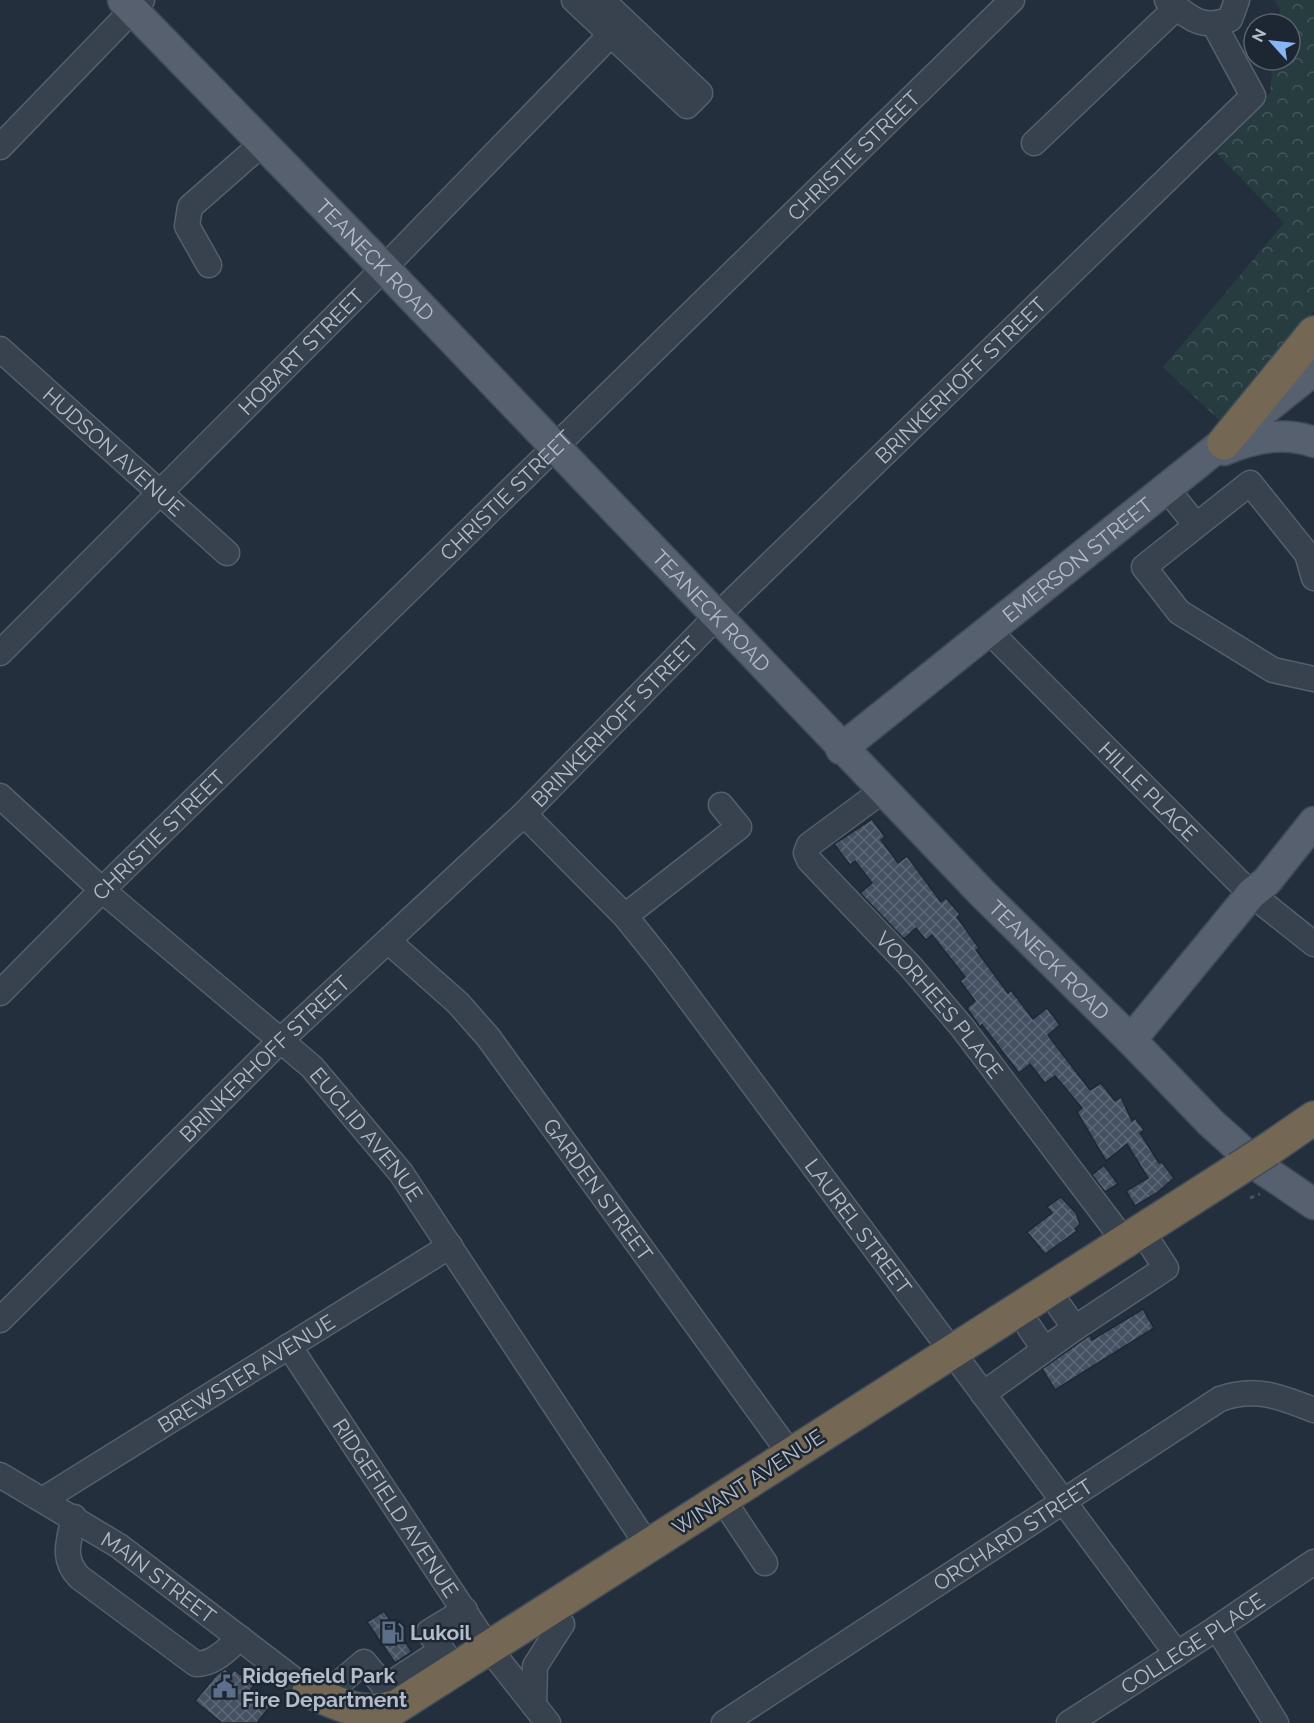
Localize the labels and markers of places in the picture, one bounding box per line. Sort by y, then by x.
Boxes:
fuel station icon: Lukoil [379,1619,405,1645]
place label: Lukoil [410,1620,471,1645]
place label: Ridgefield Park Fire Department [242,1663,407,1712]
public building icon: Ridgefield Park Fire Department [211,1674,237,1700]

